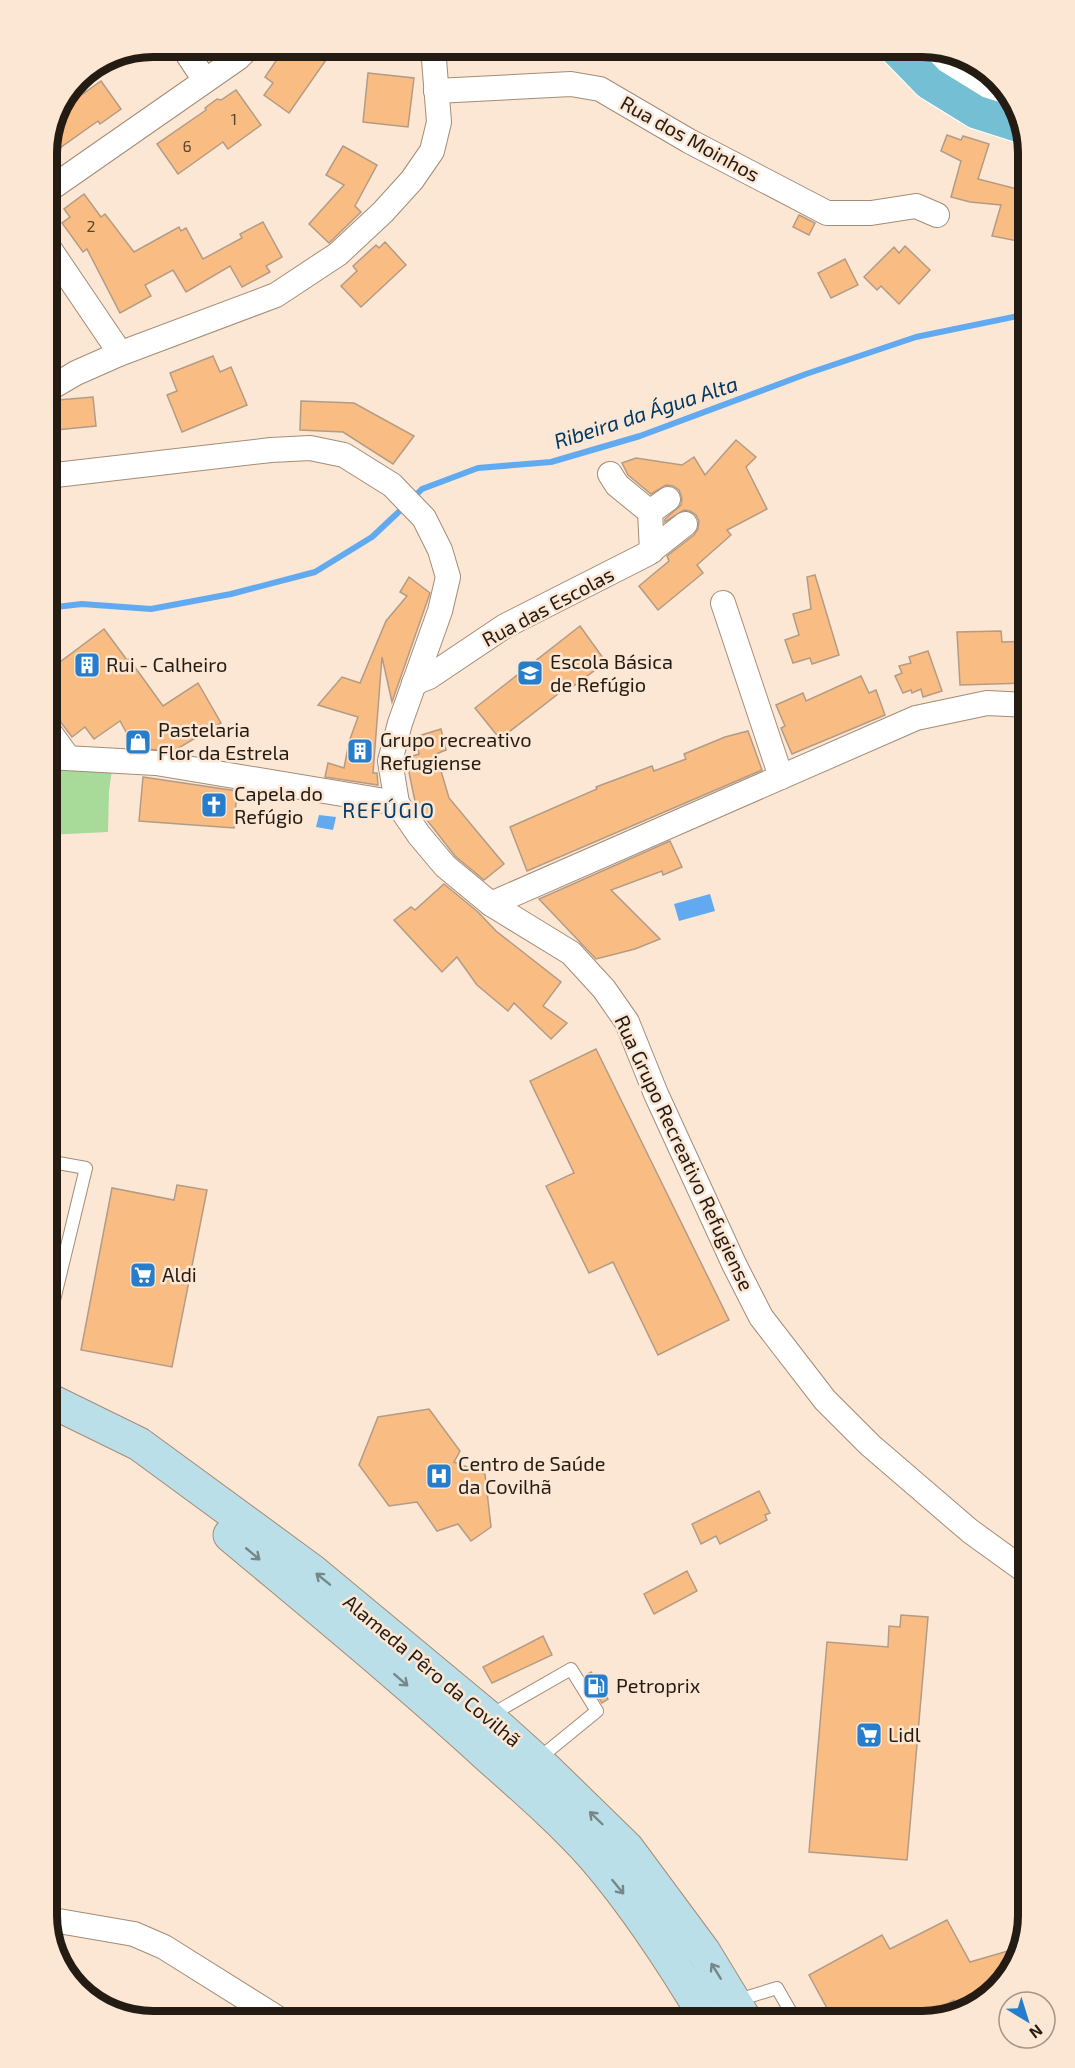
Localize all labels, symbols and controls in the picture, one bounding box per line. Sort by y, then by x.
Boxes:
street label: Rua dos Moinhos [617,90,764,186]
house number: 1 [231,109,237,128]
house number: 6 [182,136,192,155]
house number: 2 [87,216,96,235]
water label: Ribeira da Água Alta [550,370,741,453]
street label: Rua das Escolas [478,561,617,651]
place label: Escola Básica de Refúgio [550,649,673,696]
building icon: Rui - Calheiro [72,650,102,680]
place label: Rui - Calheiro [106,652,227,676]
school or university icon: Escola Básica de Refúgio [515,658,545,688]
place label: Pastelaria Flor da Estrela [158,717,289,764]
shop icon: Pastelaria Flor da Estrela [123,727,153,757]
place label: Grupo recreativo Refugiense [380,727,532,774]
building icon: Grupo recreativo Refugiense [345,736,375,766]
place label: Capela do Refúgio [234,781,323,828]
church icon: Capela do Refúgio [199,790,229,820]
district label: REFÚGIO [342,797,436,822]
street label: Rua Grupo Recreativo Refugiense [610,1011,759,1294]
supermarket icon: Aldi [128,1260,158,1290]
place label: Aldi [162,1262,197,1286]
place label: Centro de Saúde da Covilhã [458,1451,605,1498]
hospital icon: Centro de Saúde da Covilhã [424,1461,454,1491]
one-way arrow [244,1547,260,1560]
one-way arrow [315,1573,331,1586]
street label: Alameda Pêro da Covilhã [339,1589,526,1751]
fuel station icon: Petroprix [581,1671,611,1701]
one-way arrow [394,1673,409,1687]
place label: Petroprix [616,1673,701,1697]
supermarket icon: Lidl [854,1720,884,1750]
place label: Lidl [888,1722,921,1746]
one-way arrow [589,1811,604,1826]
one-way arrow [611,1879,624,1895]
one-way arrow [710,1963,722,1980]
north arrow [997,1990,1057,2050]
text: N [1026,2021,1047,2043]

